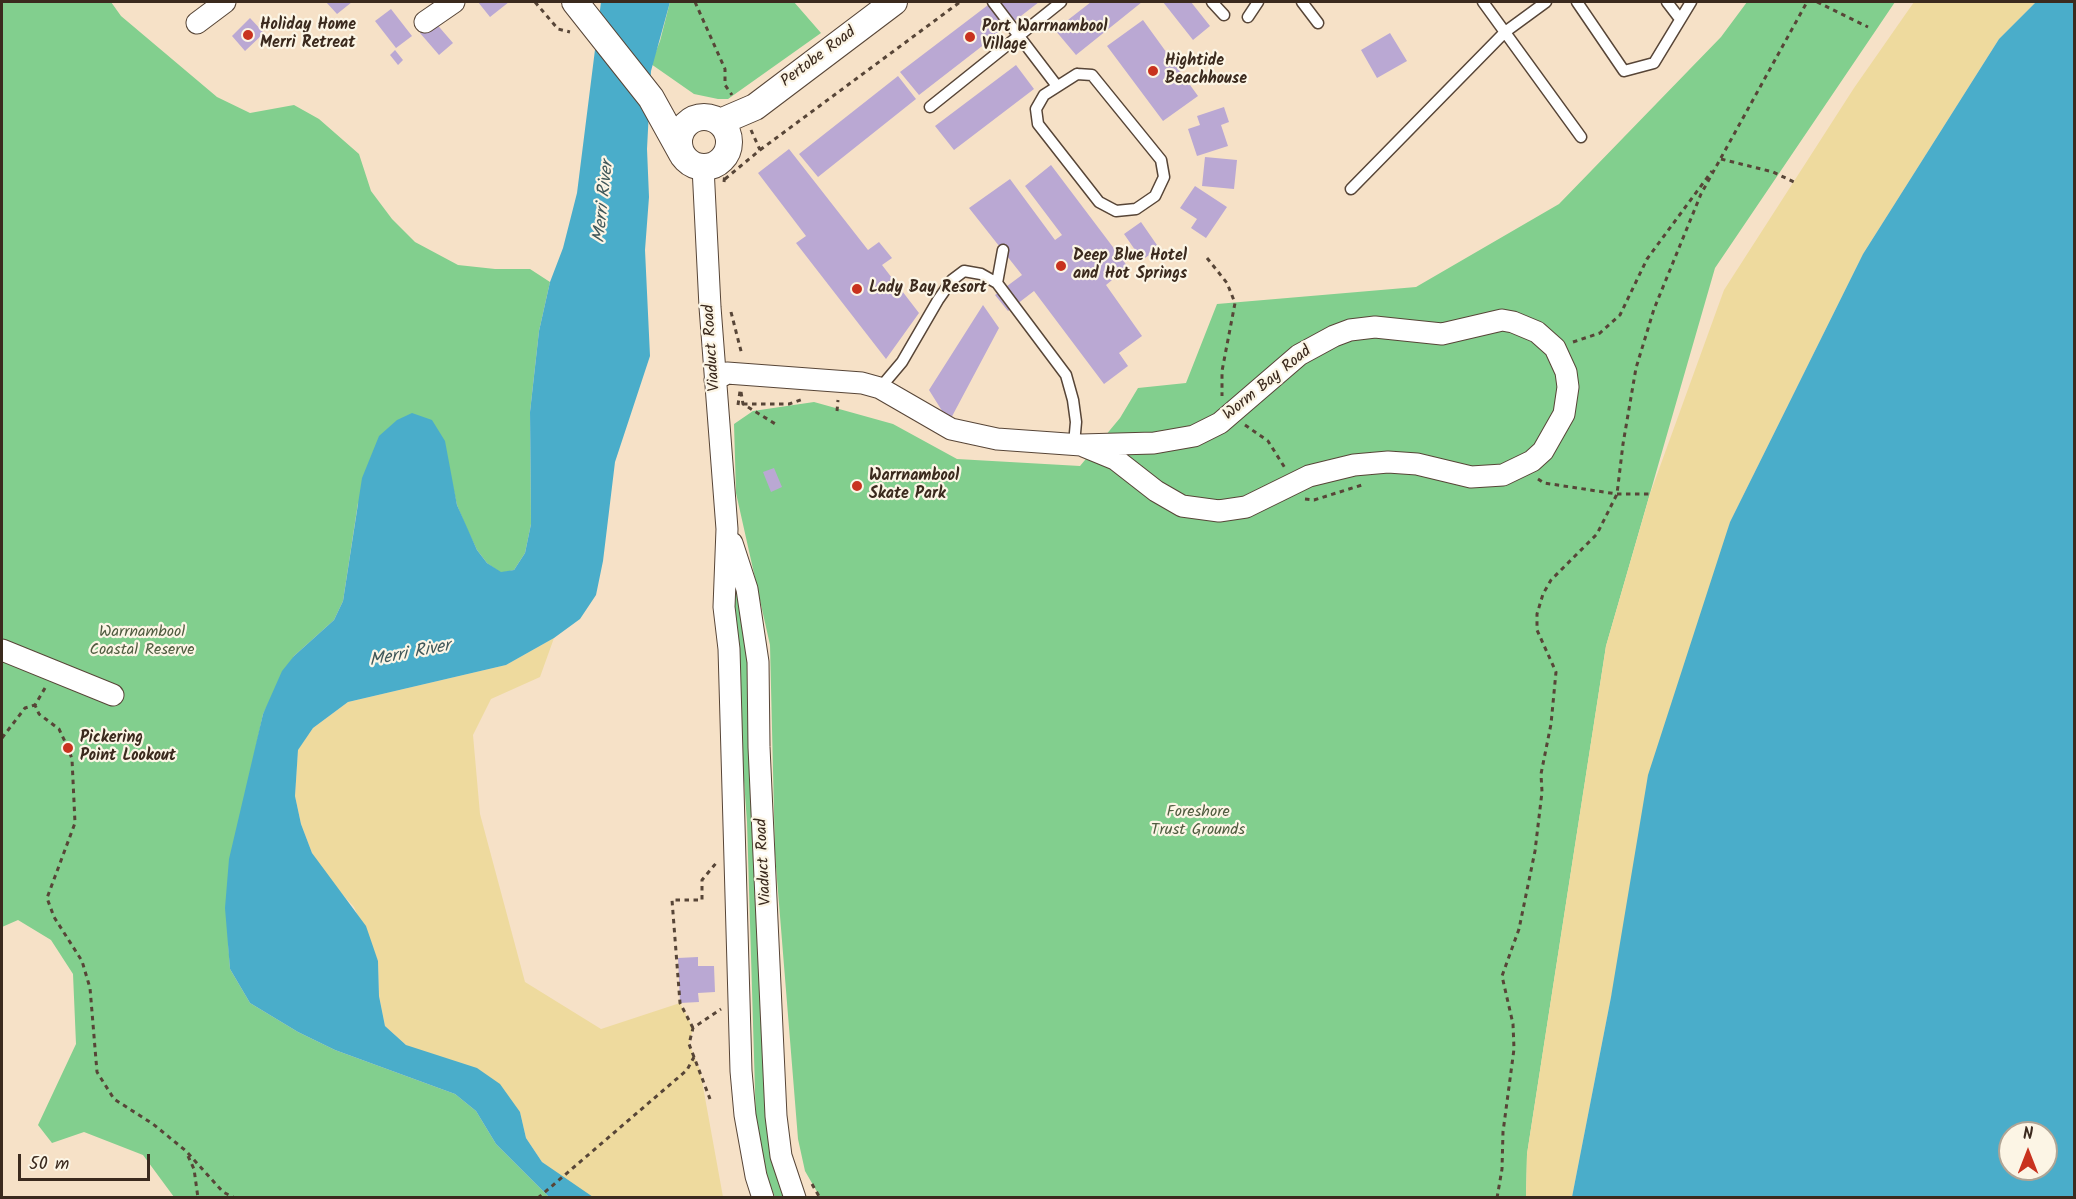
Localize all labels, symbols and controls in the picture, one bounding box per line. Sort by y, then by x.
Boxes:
place label: Holiday Home Merri Retreat [260,16,356,54]
place label: Port Warrnambool Village [982,18,1108,56]
street label: Pertobe Road [778,24,860,92]
marker: Holiday Home Merri Retreat [241,28,255,42]
marker: Port Warrnambool Village [963,30,977,44]
place label: Hightide Beachhouse [1165,52,1247,90]
marker: Hightide Beachhouse [1146,64,1160,78]
water label: Merri River [590,160,620,244]
place label: Deep Blue Hotel and Hot Springs [1073,247,1187,285]
marker: Deep Blue Hotel and Hot Springs [1054,259,1068,273]
place label: Lady Bay Resort [869,279,987,299]
marker: Lady Bay Resort [850,282,864,296]
street label: Viaduct Road [700,304,726,392]
street label: Worm Bay Road [1220,343,1316,425]
place label: Warrnambool Skate Park [869,467,959,505]
marker: Warrnambool Skate Park [850,479,864,493]
park label: Warrnambool Coastal Reserve [90,623,194,661]
water label: Merri River [368,637,452,673]
place label: Pickering Point Lookout [80,729,176,767]
marker: Pickering Point Lookout [61,741,75,755]
park label: Foreshore Trust Grounds [1151,803,1245,841]
street label: Viaduct Road [753,818,777,906]
north arrow [1998,1121,2058,1181]
text: N [2023,1122,2033,1147]
scale bar [21,1142,153,1180]
text: 50 m [29,1150,69,1179]

